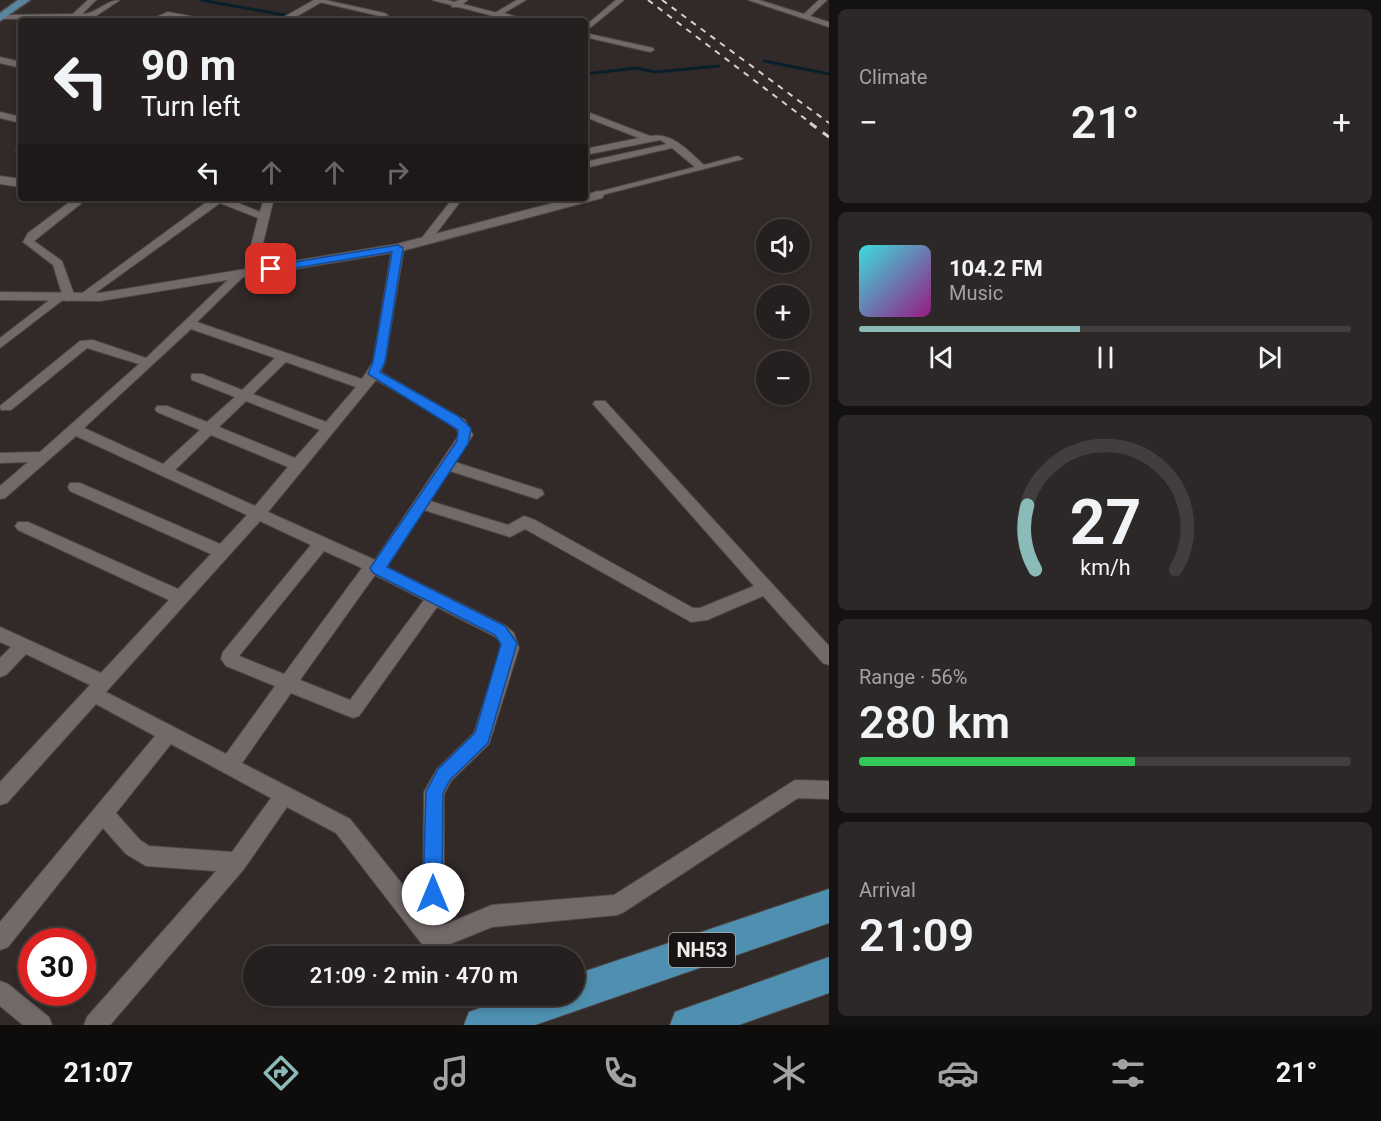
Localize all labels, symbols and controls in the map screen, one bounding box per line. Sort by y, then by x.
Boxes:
text: 90 m [141,41,236,90]
icon: left [42,42,120,120]
text: Climate [859,65,927,89]
text: Turn left [141,91,241,123]
text: 21° [1071,96,1139,149]
text: − [859,103,878,142]
text: + [1332,103,1351,142]
icon: left [192,156,225,189]
icon: ahead [255,156,288,189]
icon: ahead [318,156,351,189]
icon: right [381,156,414,189]
map controls [756,219,810,405]
button: sound [756,219,810,273]
pin [245,243,296,294]
icon: arrive [254,252,287,285]
text: 104.2 FM [949,256,1043,281]
text: Music [949,281,1003,305]
button: + [756,285,810,339]
icon: previous [925,341,958,374]
icon: pause [1089,341,1122,374]
icon: next [1253,341,1286,374]
button: − [756,351,810,405]
text: 27 [1069,486,1141,559]
text: km/h [1080,555,1130,580]
text: Range · 56% [859,665,967,689]
text: 280 km [859,696,1010,749]
position arrow [401,862,465,926]
text: Arrival [859,878,916,902]
text: 21:09 [859,909,974,962]
speed limit sign: 30 [18,928,96,1006]
road number: NH53 [669,933,735,967]
text: 21:09 · 2 min · 470 m [310,963,518,988]
icon: directions [260,1052,302,1094]
icon: music [430,1052,472,1094]
icon: phone [599,1052,641,1094]
icon: climate [768,1052,810,1094]
icon: car [937,1052,979,1094]
icon: filters [1107,1052,1149,1094]
text: 21:07 [64,1057,133,1089]
text: 21° [1276,1057,1317,1089]

